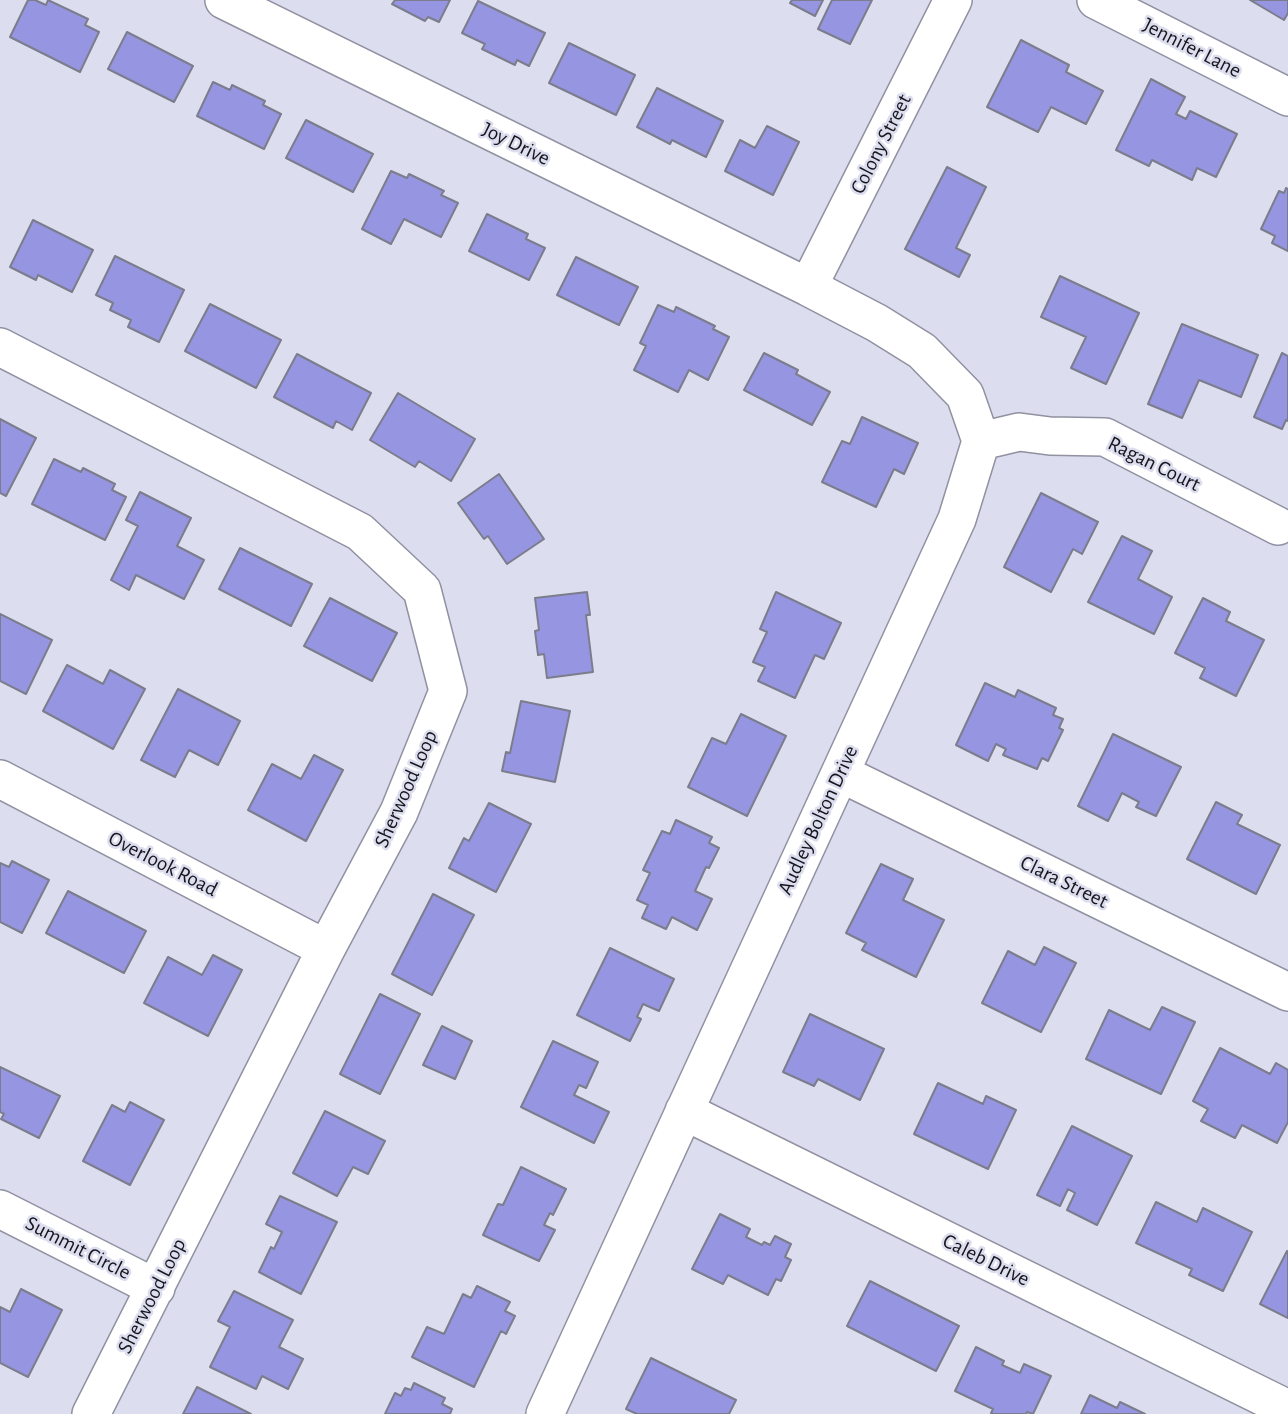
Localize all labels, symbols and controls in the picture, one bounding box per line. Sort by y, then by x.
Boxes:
street label: Jennifer Lane [1139,12,1245,84]
street label: Colony Street [845,90,917,198]
street label: Joy Drive [478,117,554,171]
street label: Ragan Court [1104,431,1204,497]
street label: Sherwood Loop [369,726,443,852]
street label: Audley Bolton Drive [772,741,864,899]
street label: Overlook Road [104,826,222,902]
street label: Clara Street [1016,850,1112,914]
street label: Summit Circle [21,1211,135,1285]
street label: Caleb Drive [938,1228,1034,1292]
street label: Sherwood Loop [112,1234,192,1358]

